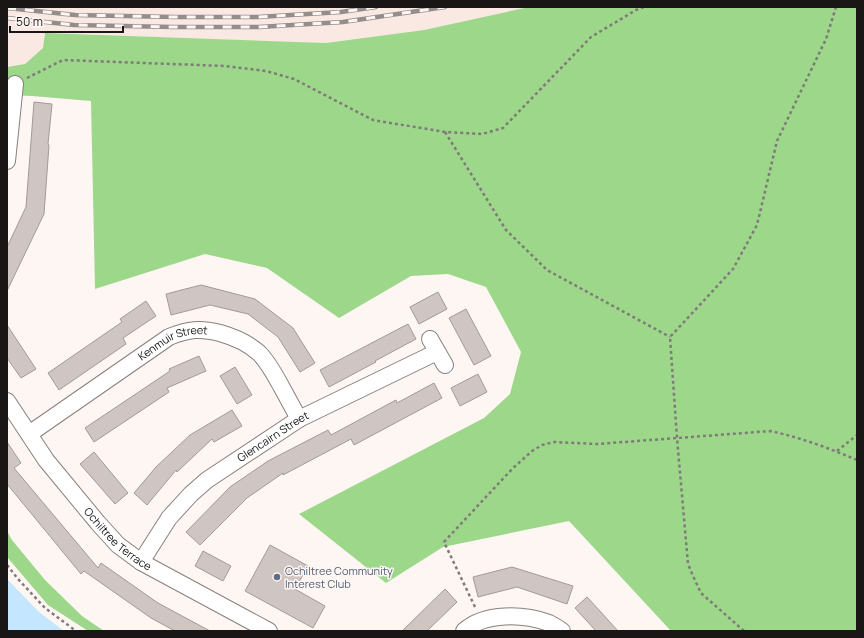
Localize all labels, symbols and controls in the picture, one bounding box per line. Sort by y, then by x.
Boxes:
scale bar [10,8,123,34]
text: 50 m [16,13,43,30]
street label: Kenmuir Street [135,322,208,363]
street label: Glencairn Street [234,407,311,465]
street label: Ochiltree Terrace [81,504,155,574]
place label: Ochiltree Community Interest Club [285,563,393,591]
marker: Ochiltree Community Interest Club [272,572,282,582]

